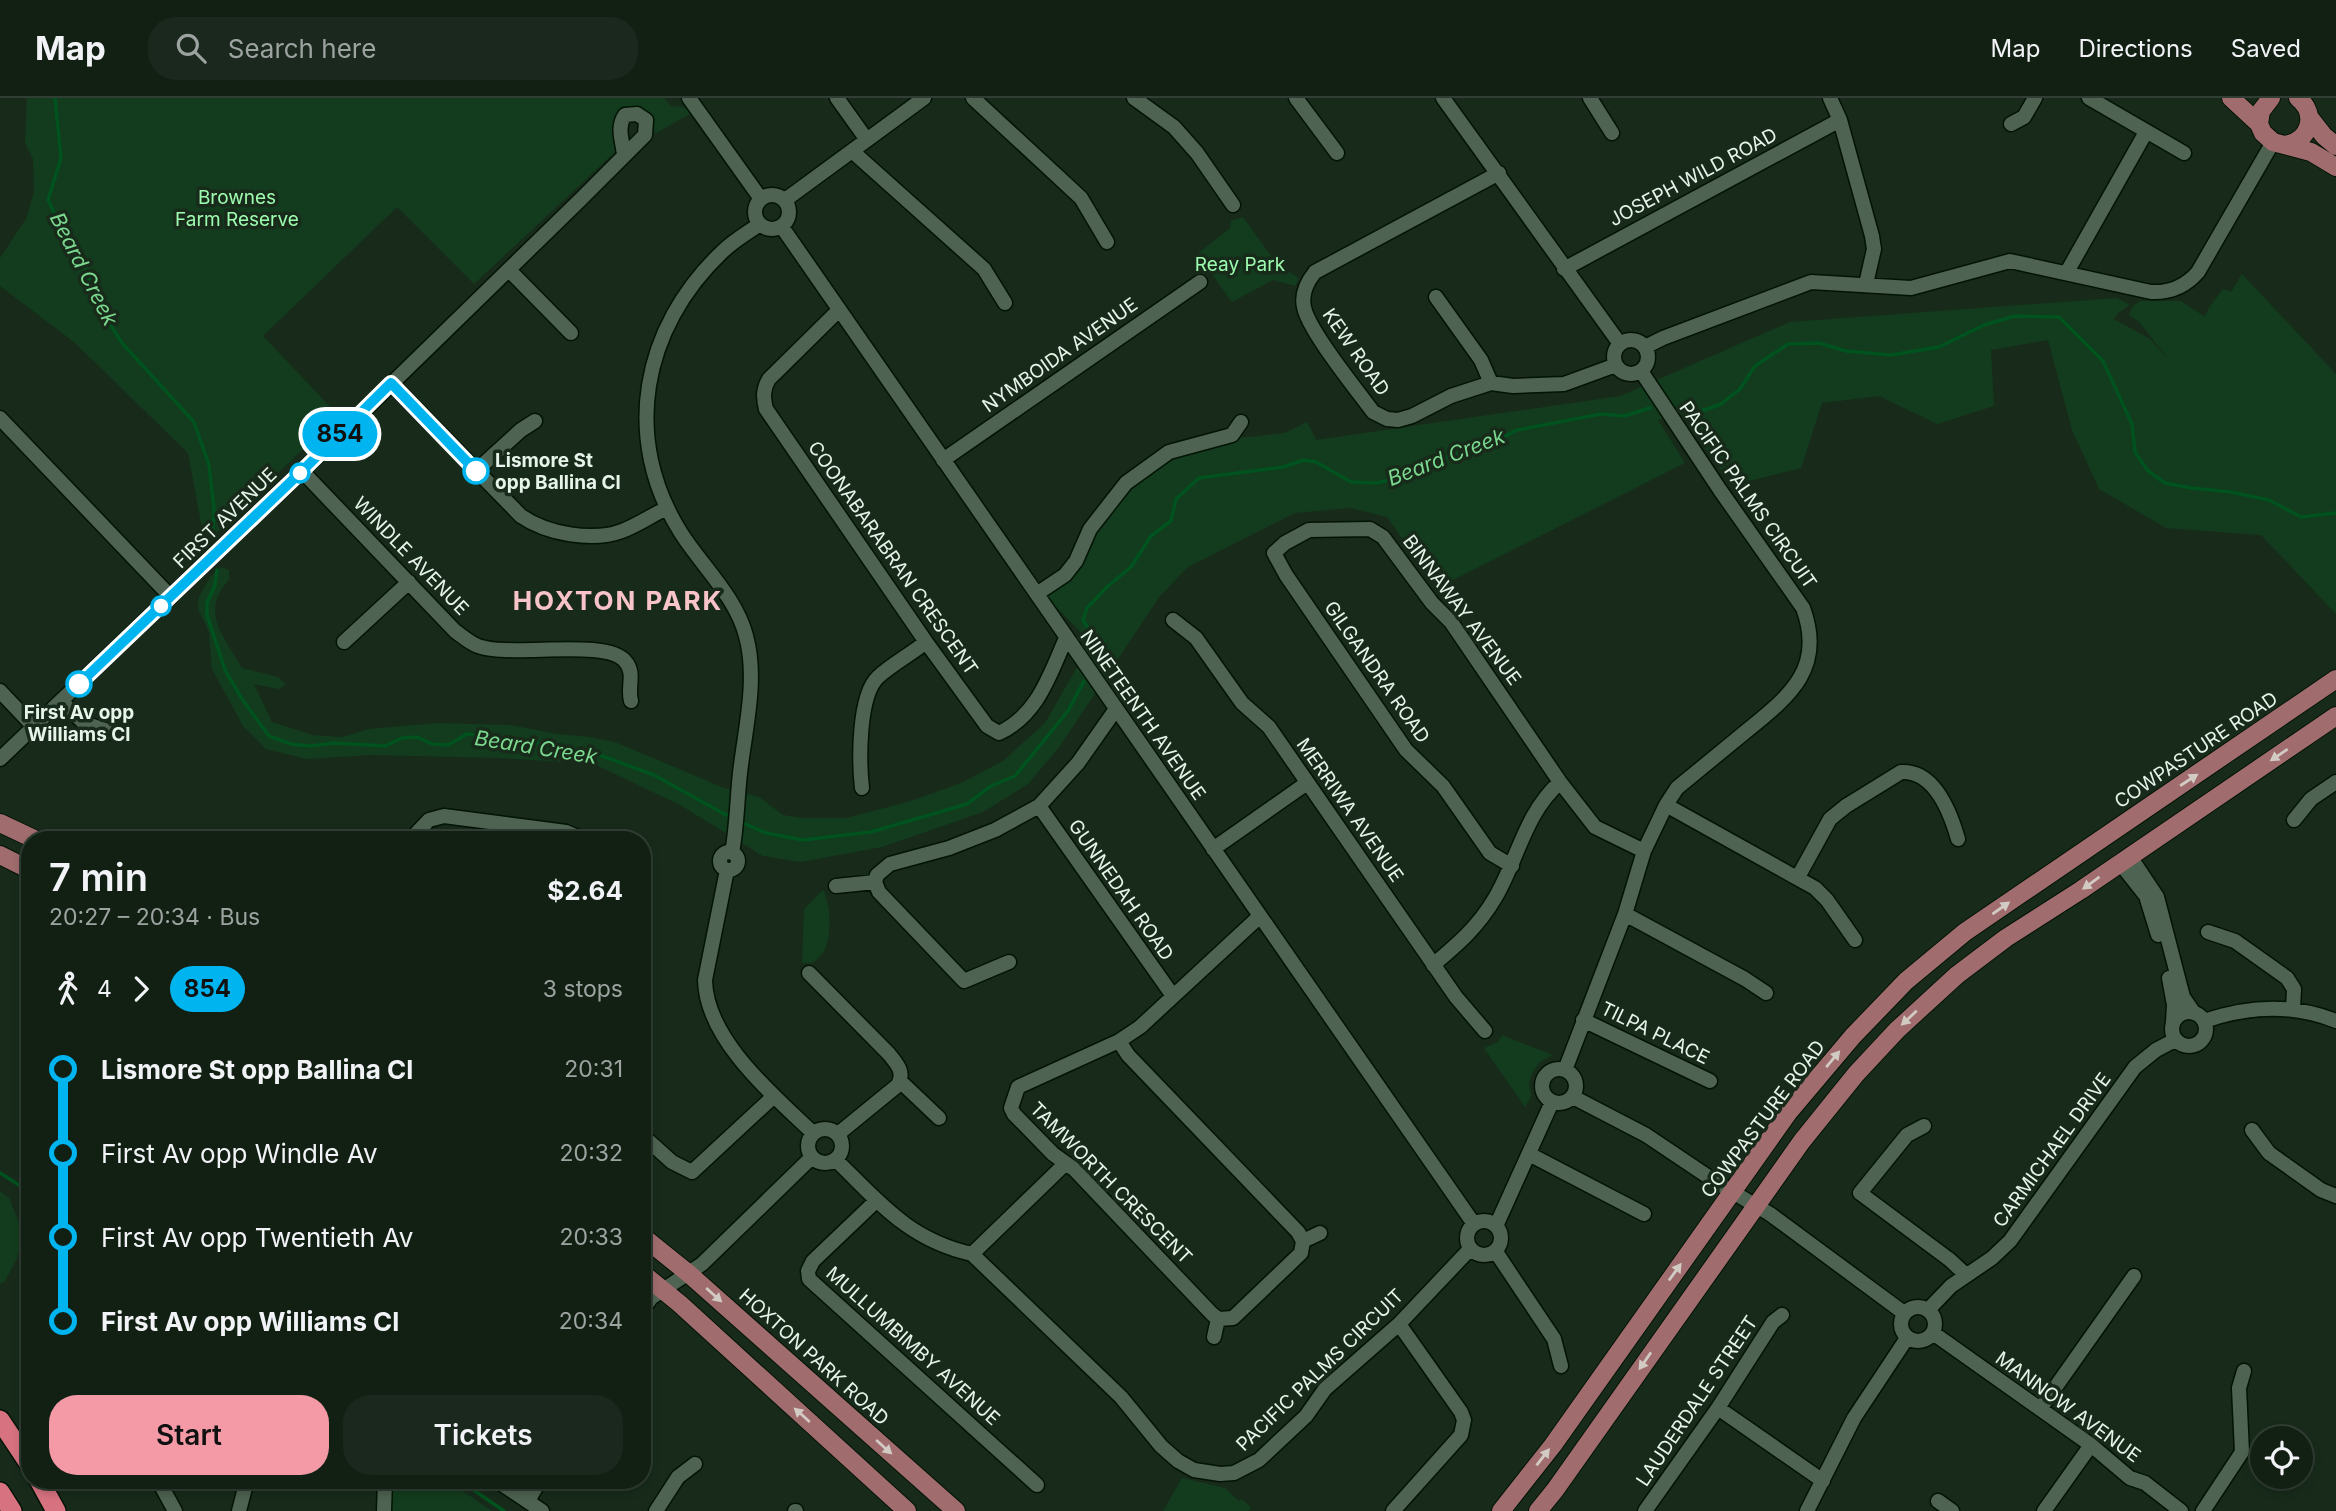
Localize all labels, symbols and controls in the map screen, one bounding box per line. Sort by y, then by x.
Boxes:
search box [148,17,638,80]
text: Map [35,28,106,68]
icon: search [172,29,210,67]
text: Search here [228,33,376,64]
text: Map [1991,34,2040,63]
text: Directions [2078,34,2193,63]
text: Saved [2231,34,2301,63]
street label: JOSEPH WILD ROAD [1605,123,1781,231]
park label: Brownes Farm Reserve [175,186,299,231]
water label: Beard Creek [45,208,123,330]
park label: Reay Park [1195,253,1286,276]
street label: NYMBOIDA AVENUE [978,293,1142,417]
street label: KEW ROAD [1318,304,1394,400]
street label: PACIFIC PALMS CIRCUIT [1674,397,1822,593]
line badge: 854 [300,411,380,457]
text: 854 [316,419,364,448]
water label: Beard Creek [1384,423,1509,491]
street label: COONABARABRAN CRESCENT [803,437,983,679]
place label: Lismore St opp Ballina Cl [495,449,621,494]
marker: Lismore St opp Ballina Cl [463,458,489,484]
street label: FIRST AVENUE [169,463,281,573]
unlabelled marker [290,463,310,483]
street label: WINDLE AVENUE [349,492,473,620]
street label: BINNAWAY AVENUE [1398,530,1526,690]
district label: HOXTON PARK [513,585,723,616]
unlabelled marker [151,596,171,616]
street label: GILGANDRA ROAD [1319,597,1435,747]
street label: NINETEENTH AVENUE [1076,625,1210,805]
marker: First Av opp Williams Cl [66,671,92,697]
street label: COWPASTURE ROAD [2110,687,2282,813]
place label: First Av opp Williams Cl [24,701,134,746]
water label: Beard Creek [473,725,599,769]
street label: MERRIWA AVENUE [1292,734,1408,886]
one-way arrow [2270,748,2289,761]
one-way arrow [2180,773,2198,787]
street label: GUNNEDAH ROAD [1064,815,1178,965]
text: 7 min [49,854,148,900]
text: $2.64 [547,875,623,906]
one-way arrow [2082,875,2100,889]
one-way arrow [1992,901,2010,915]
text: 20:27 – 20:34 · Bus [49,903,260,931]
icon: walk [49,970,87,1008]
icon: forward [122,970,160,1008]
text: 854 [184,974,231,1003]
text: 4 [97,975,112,1003]
text: 3 stops [543,975,623,1003]
street label: TILPA PLACE [1597,997,1713,1069]
one-way arrow [1901,1010,1918,1026]
street label: COWPASTURE ROAD [1696,1036,1830,1202]
one-way arrow [1825,1051,1840,1068]
text: Lismore St opp Ballina Cl [101,1054,413,1085]
text: 20:31 [564,1055,623,1083]
street label: CARMICHAEL DRIVE [1988,1068,2116,1232]
street label: TAMWORTH CRESCENT [1025,1097,1197,1269]
text: First Av opp Windle Av [101,1138,378,1169]
text: 20:32 [560,1139,623,1167]
text: First Av opp Twentieth Av [101,1222,413,1253]
text: 20:33 [559,1223,623,1251]
street label: MULLUMBIMBY AVENUE [821,1262,1005,1430]
one-way arrow [1668,1263,1682,1281]
street label: HOXTON PARK ROAD [735,1284,893,1430]
street label: PACIFIC PALMS CIRCUIT [1232,1284,1408,1456]
one-way arrow [705,1287,722,1303]
text: First Av opp Williams Cl [101,1306,399,1337]
text: 20:34 [559,1307,623,1335]
street label: LAUDERDALE STREET [1631,1311,1763,1491]
street label: MANNOW AVENUE [1991,1347,2145,1467]
one-way arrow [1638,1352,1652,1370]
button: Start [49,1395,329,1475]
button: Tickets [343,1395,623,1475]
one-way arrow [794,1408,811,1424]
map controls [2250,1426,2313,1489]
button: locate [2250,1426,2313,1489]
one-way arrow [875,1438,892,1454]
one-way arrow [1536,1449,1551,1467]

